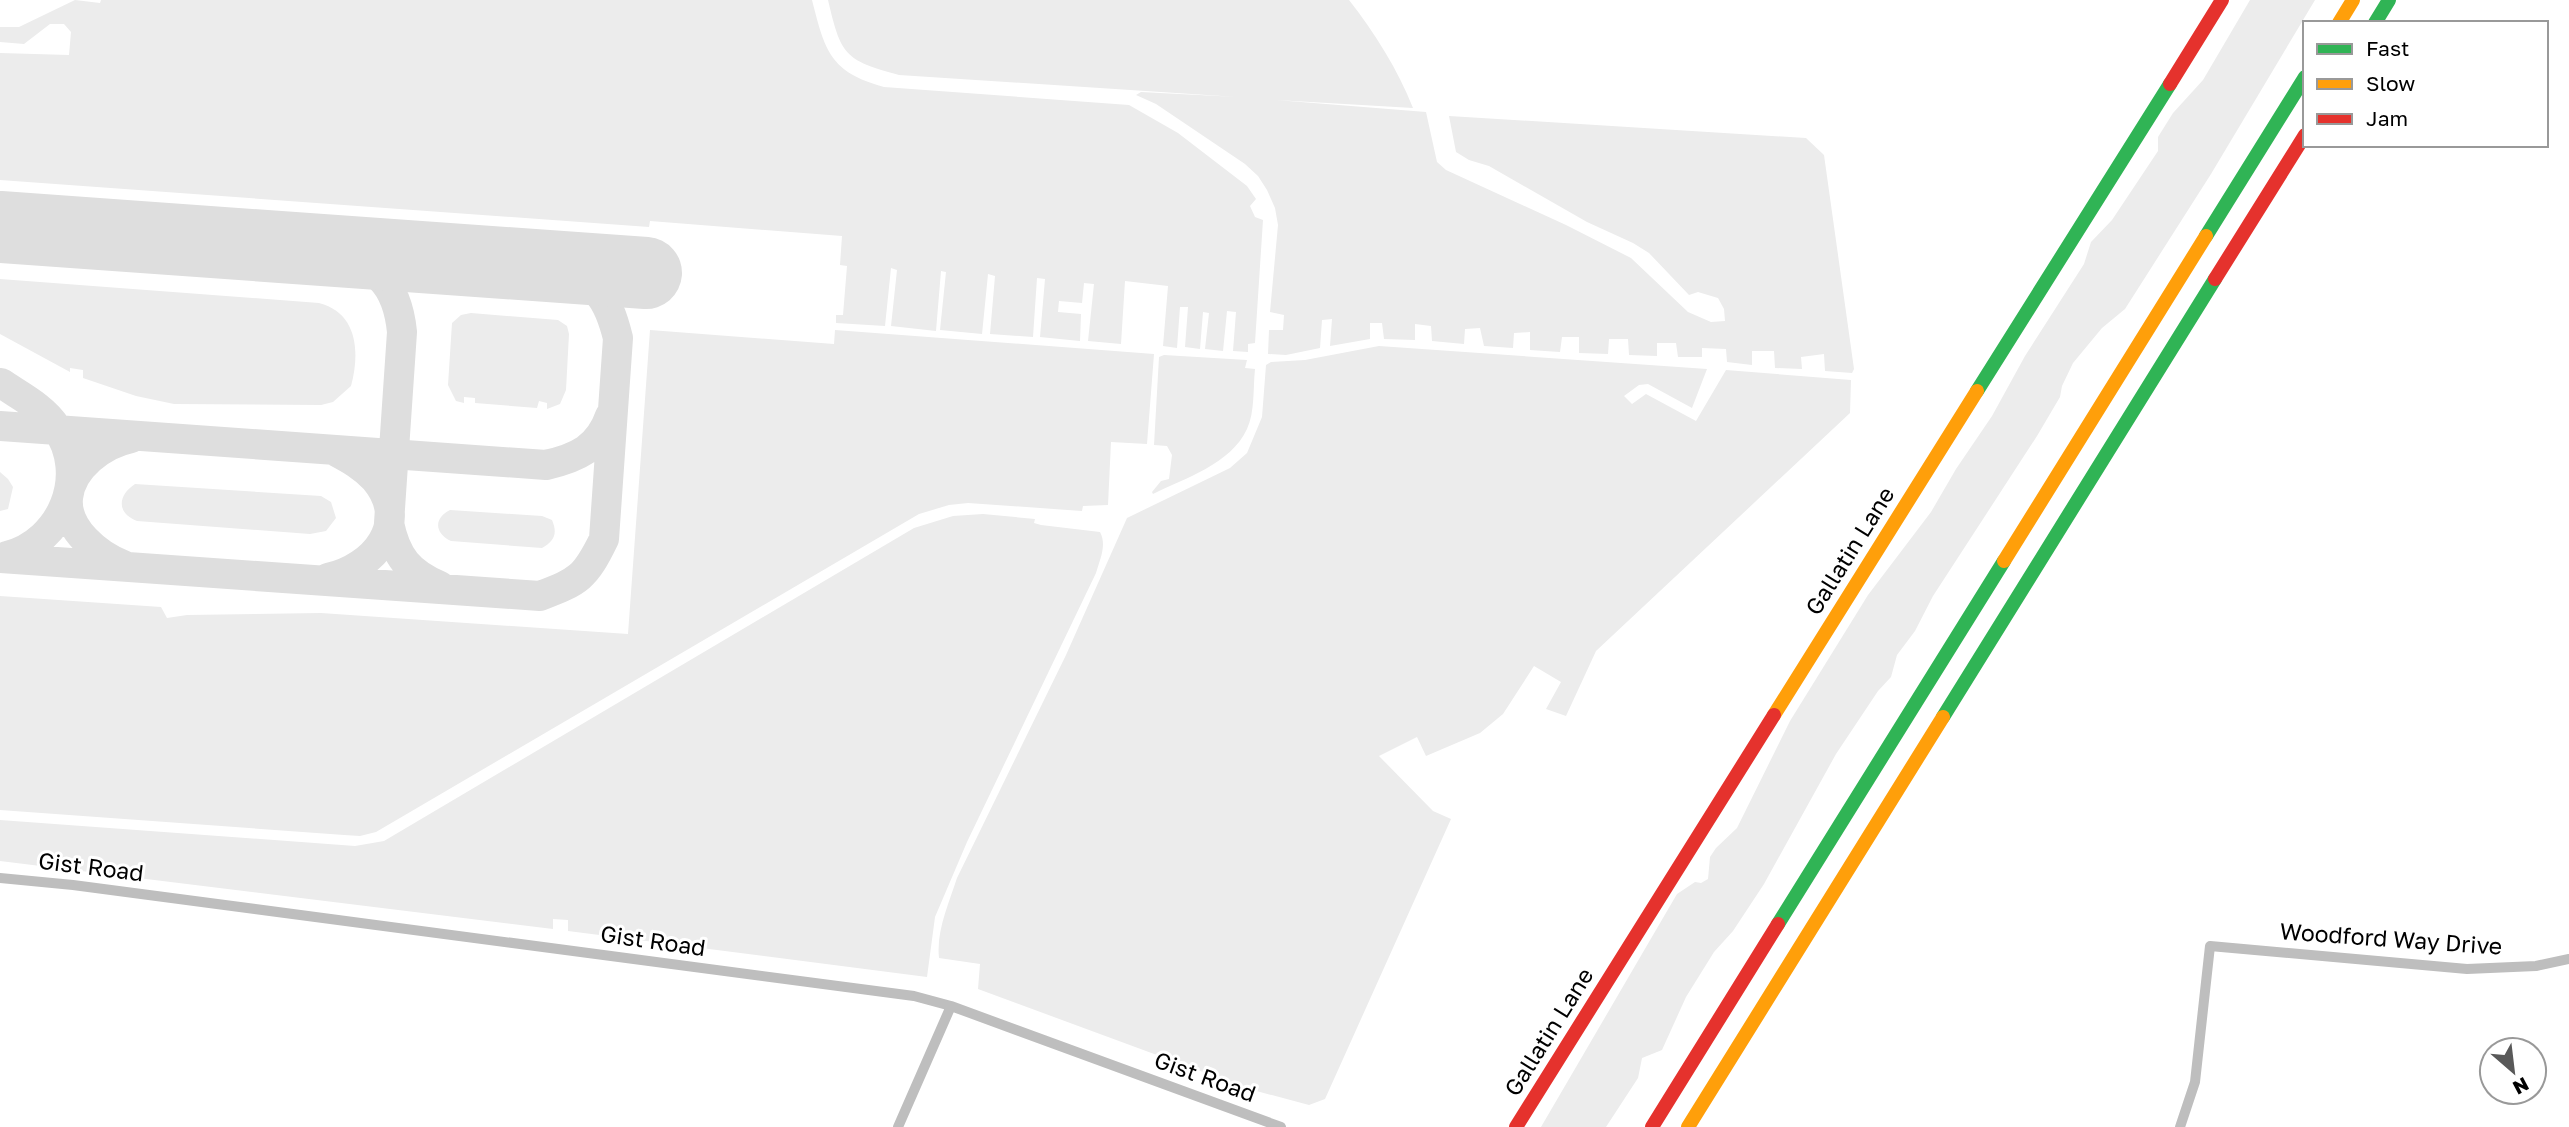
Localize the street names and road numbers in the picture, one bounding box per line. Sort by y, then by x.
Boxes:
street label: Gallatin Lane [1799,481,1900,620]
street label: Gist Road [37,846,145,886]
street label: Woodford Way Drive [2279,916,2503,960]
street label: Gist Road [599,919,708,961]
street label: Gallatin Lane [1498,962,1599,1101]
street label: Gist Road [1151,1045,1260,1107]

